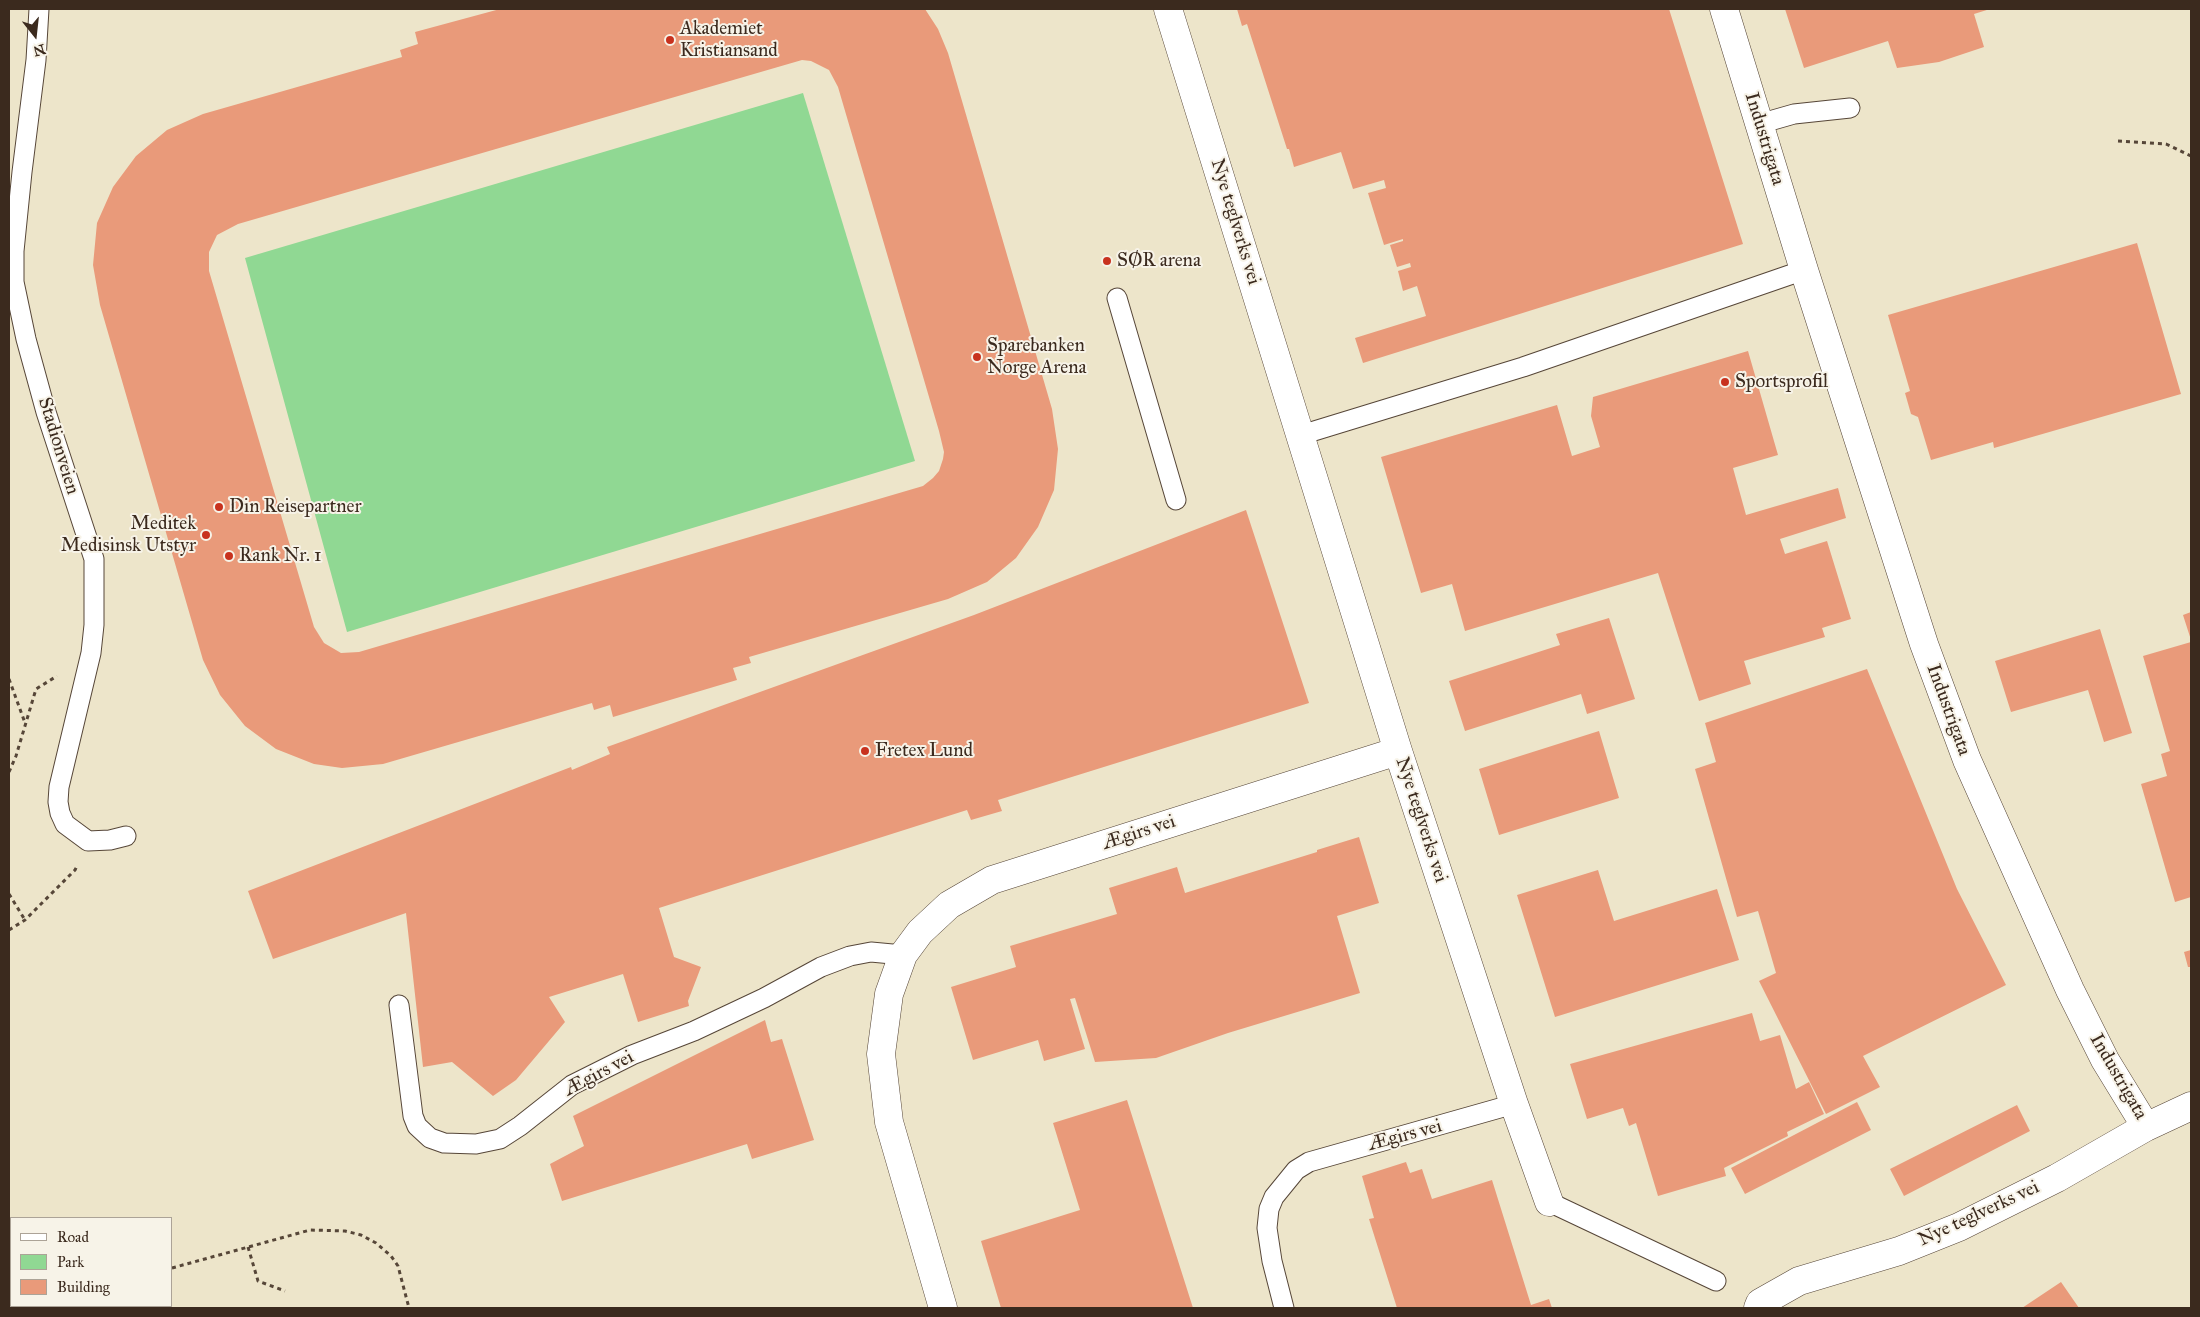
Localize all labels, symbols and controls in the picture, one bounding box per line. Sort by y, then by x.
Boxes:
north arrow [10,10,60,60]
place label: Akademiet Kristiansand [680,18,778,62]
marker: Akademiet Kristiansand [664,34,676,46]
text: N [31,40,47,60]
street label: Industrigata [1739,90,1789,188]
street label: Nye teglverks vei [1205,156,1265,288]
place label: SØR arena [1117,250,1201,272]
marker: SØR arena [1101,255,1113,267]
place label: Sparebanken Norge Arena [987,335,1086,379]
marker: Sparebanken Norge Arena [971,351,983,363]
place label: Sportsprofil [1735,371,1828,393]
marker: Sportsprofil [1719,376,1731,388]
street label: Stadionveien [32,395,84,497]
place label: Din Reisepartner [229,496,362,518]
marker: Din Reisepartner [213,501,225,513]
place label: Meditek Medisinsk Utstyr [61,513,196,557]
marker: Meditek Medisinsk Utstyr [200,529,212,541]
place label: Rank Nr. 1 [239,545,322,567]
marker: Rank Nr. 1 [223,550,235,562]
street label: Industrigata [1921,661,1975,759]
place label: Fretex Lund [875,740,973,762]
marker: Fretex Lund [859,745,871,757]
street label: Nye teglverks vei [1390,754,1452,886]
street label: Ægirs vei [1099,810,1179,856]
street label: Industrigata [2084,1030,2152,1124]
street label: Ægirs vei [560,1046,638,1102]
street label: Ægirs vei [1365,1115,1445,1157]
street label: Nye teglverks vei [1915,1176,2043,1252]
legend [10,1217,172,1307]
text: Road [57,1228,89,1246]
text: Park [57,1253,84,1271]
text: Building [57,1278,110,1296]

